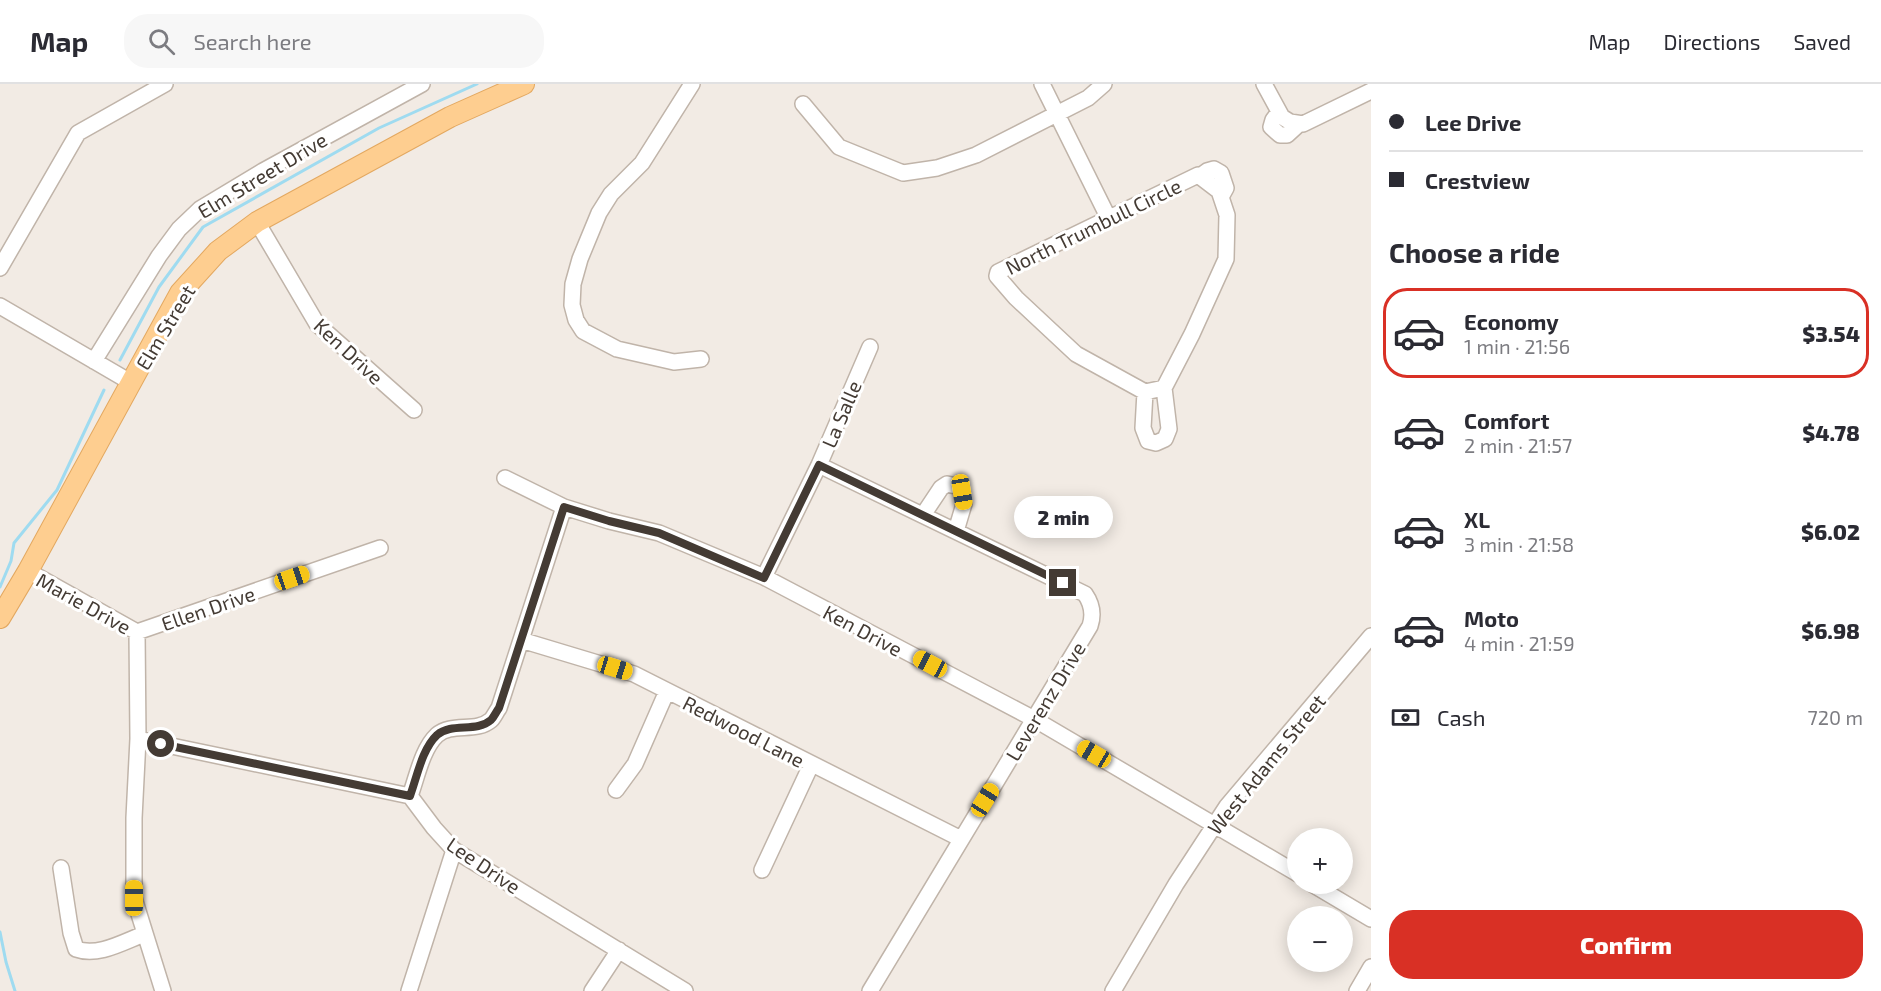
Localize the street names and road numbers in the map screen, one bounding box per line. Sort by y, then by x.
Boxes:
street label: Elm Street Drive [193,127,331,223]
street label: North Trumbull Circle [1001,173,1185,279]
street label: Elm Street [130,280,200,374]
street label: Ken Drive [309,313,389,389]
street label: La Salle [816,377,866,451]
street label: Marie Drive [33,567,135,639]
street label: Ellen Drive [158,581,258,635]
street label: Ken Drive [819,599,907,661]
street label: Leverenz Drive [1000,637,1090,765]
street label: West Adams Street [1202,689,1330,839]
street label: Redwood Lane [679,690,809,772]
street label: Lee Drive [443,832,525,898]

